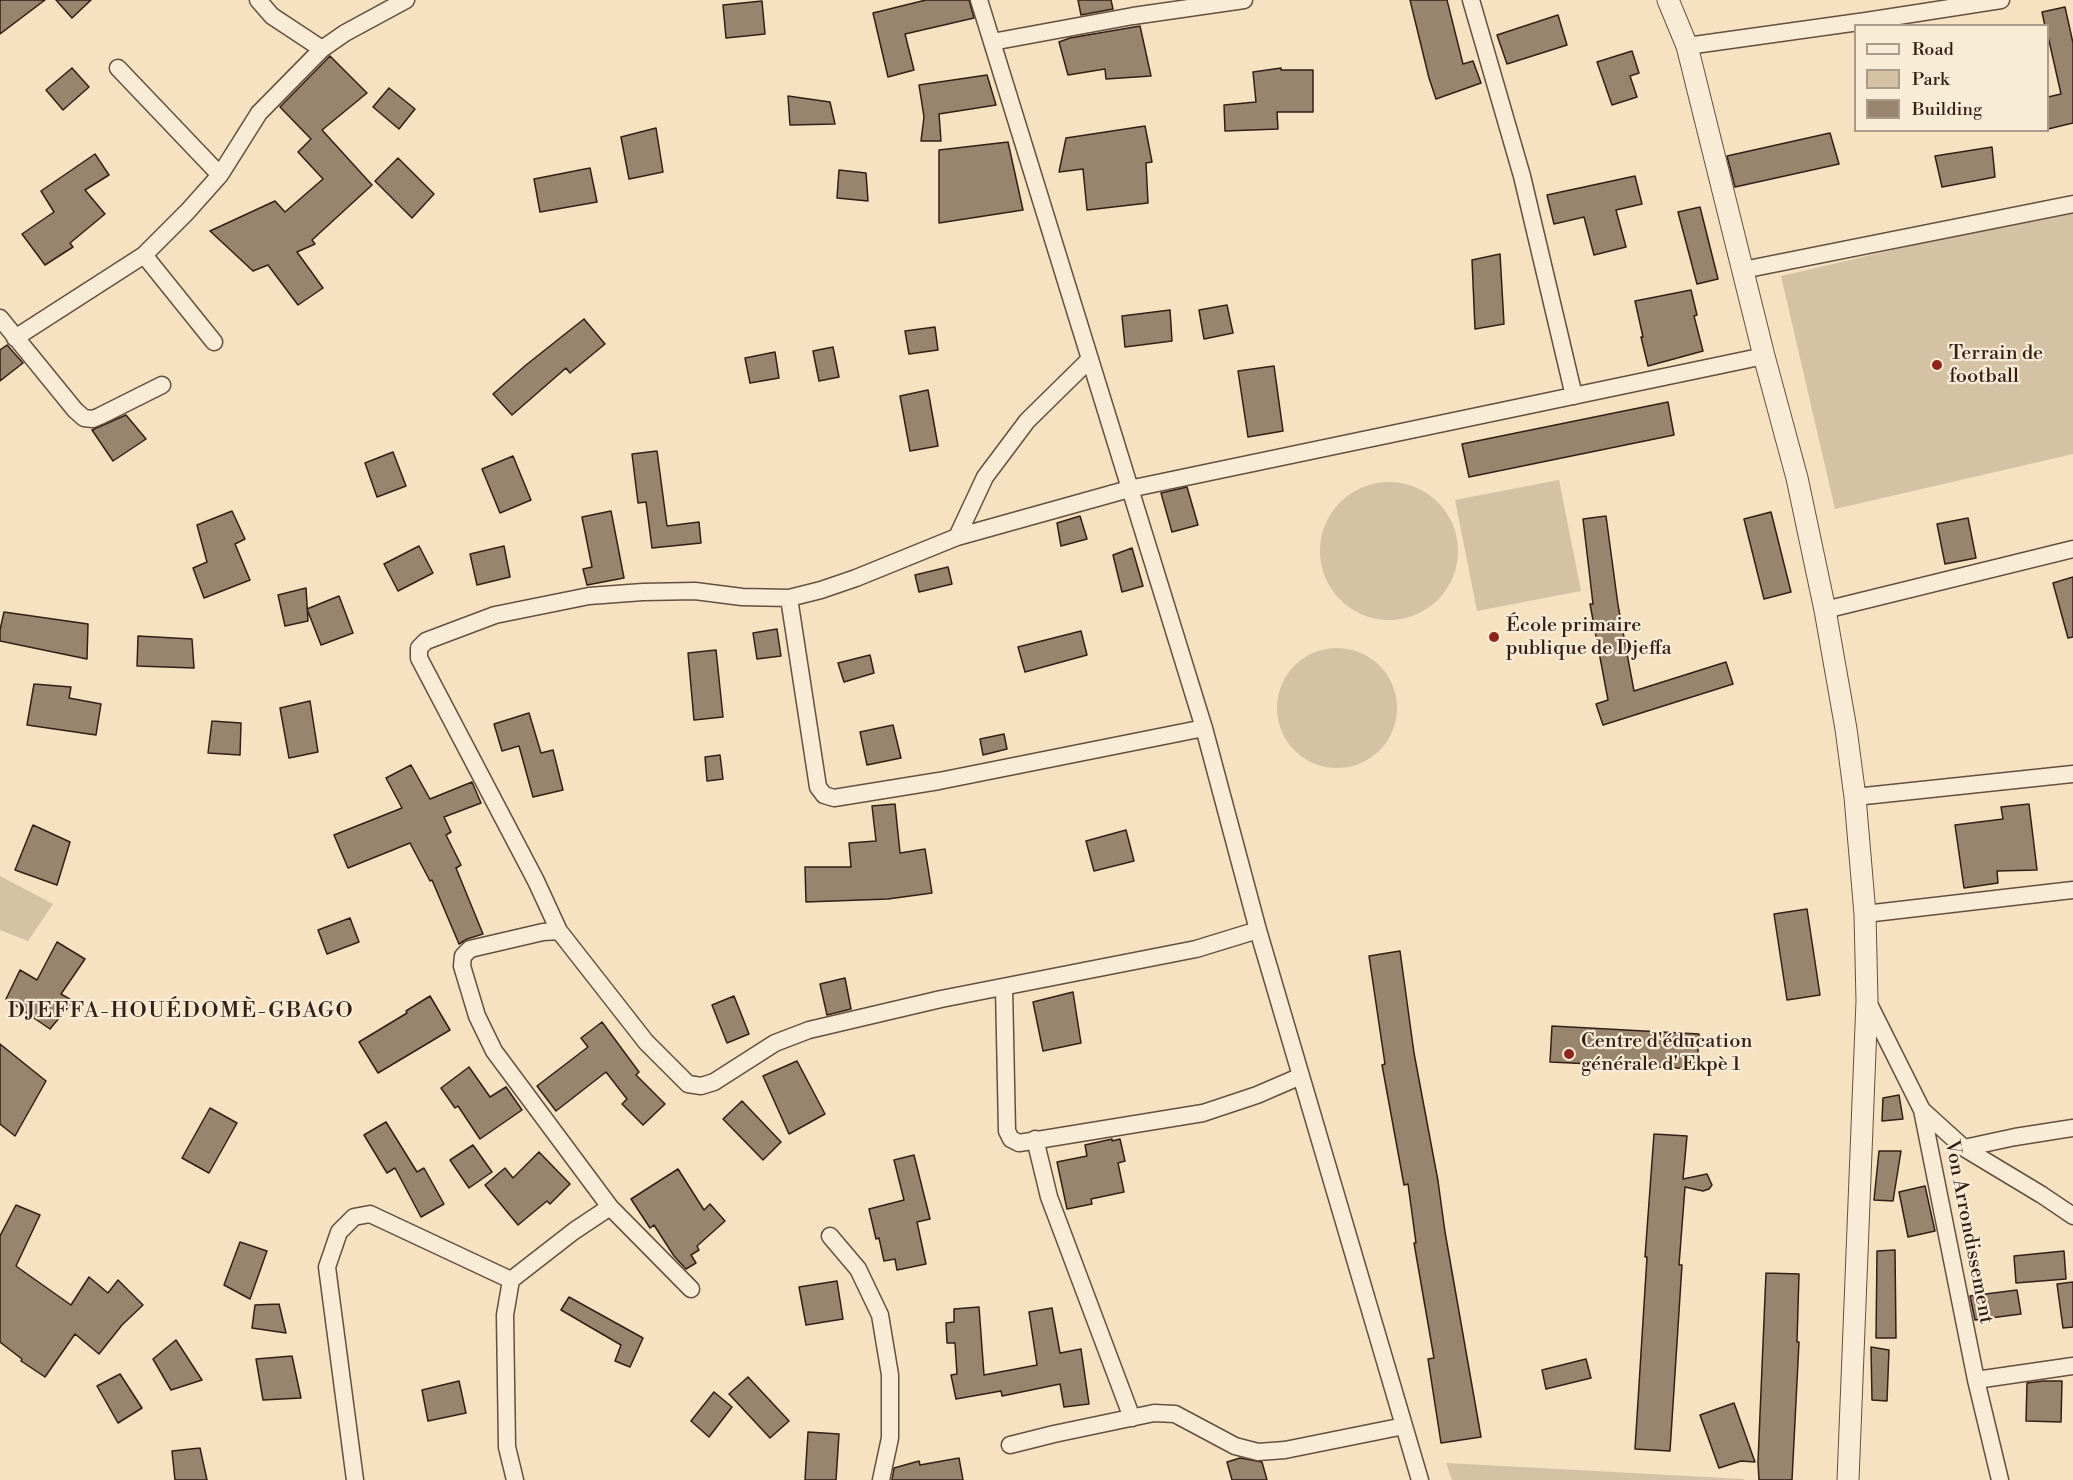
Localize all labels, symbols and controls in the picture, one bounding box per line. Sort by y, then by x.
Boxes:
legend [1854,24,2049,132]
text: Road [1912,38,1954,61]
text: Park [1912,68,1949,91]
text: Building [1912,98,1982,121]
place label: Terrain de football [1949,342,2043,389]
marker: Terrain de football [1930,358,1944,372]
place label: École primaire publique de Djeffa [1506,614,1672,661]
marker: École primaire publique de Djeffa [1487,630,1501,644]
district label: DJEFFA-HOUÉDOMÈ-GBAGO [8,999,354,1025]
place label: Centre d'éducation générale d' Ekpè 1 [1581,1030,1752,1077]
marker: Centre d'éducation générale d' Ekpè 1 [1562,1047,1576,1061]
street label: Von Arrondissement [1938,1138,1998,1326]

